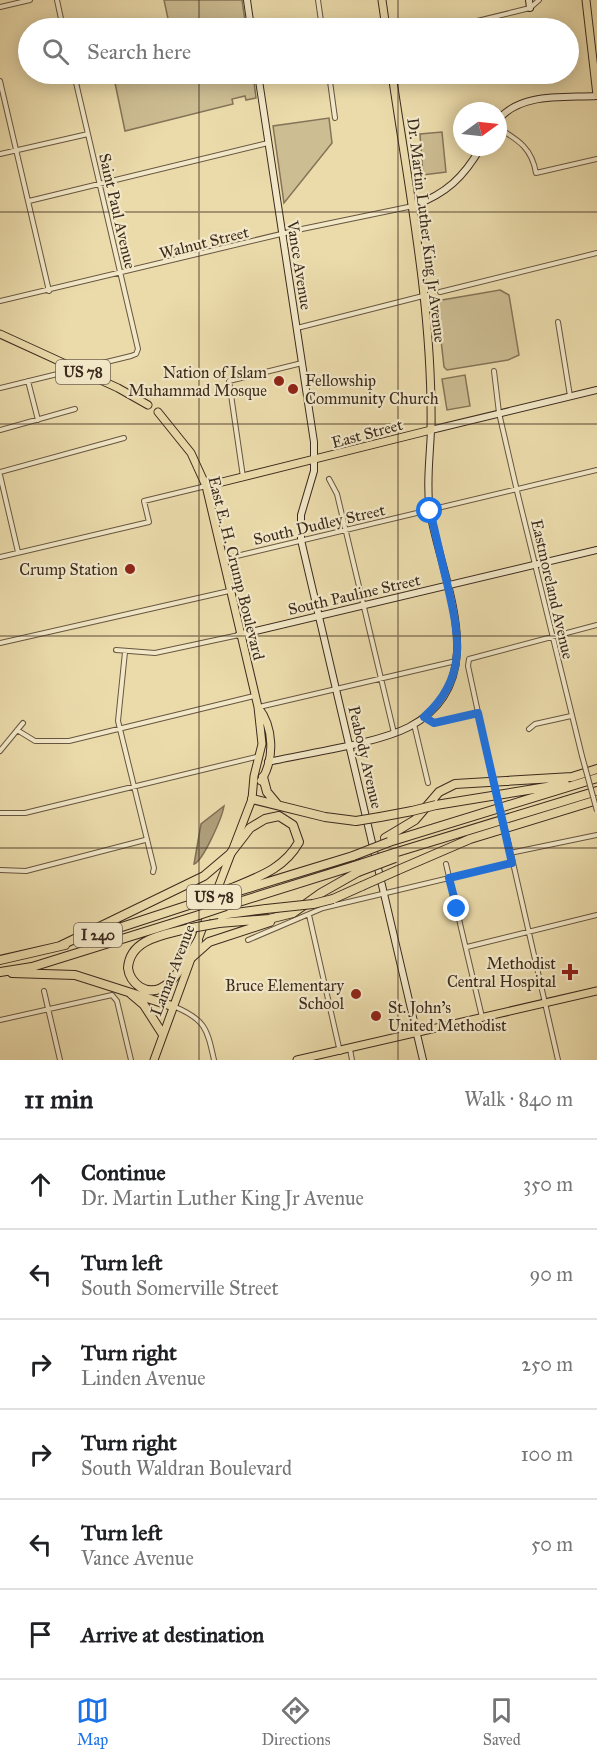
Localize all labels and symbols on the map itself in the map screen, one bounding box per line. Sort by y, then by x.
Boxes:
north arrow [453,102,507,156]
street label: Dr. Martin Luther King Jr Avenue [402,117,450,344]
street label: Saint Paul Avenue [95,151,140,271]
street label: Vance Avenue [283,218,316,311]
street label: Walnut Street [157,222,251,263]
road number: US 78 [56,360,110,384]
place label: Nation of Islam Muhammad Mosque [128,363,268,401]
place label: Fellowship Community Church [305,371,439,408]
marker: Nation of Islam Muhammad Mosque [272,374,286,388]
marker: Fellowship Community Church [286,382,300,396]
street label: East Street [329,415,405,452]
street label: East E. H. Crump Boulevard [204,474,269,662]
route start [416,497,442,523]
street label: South Dudley Street [251,500,387,549]
street label: Eastmoreland Avenue [527,517,578,661]
place label: Crump Station [19,560,118,579]
marker: Crump Station [123,562,137,576]
street label: South Pauline Street [286,570,422,619]
street label: Peabody Avenue [344,704,387,811]
road number: US 78 [187,885,241,909]
route end [443,895,469,921]
street label: Lamar Avenue [146,922,199,1019]
road number: I 240 [74,923,122,947]
place label: Methodist Central Hospital [447,954,557,991]
marker: Methodist Central Hospital [561,963,579,981]
place label: Bruce Elementary School [225,976,345,1013]
marker: Bruce Elementary School [349,987,363,1001]
place label: St. John's United Methodist [388,998,507,1035]
marker: St. John's United Methodist [369,1009,383,1023]

